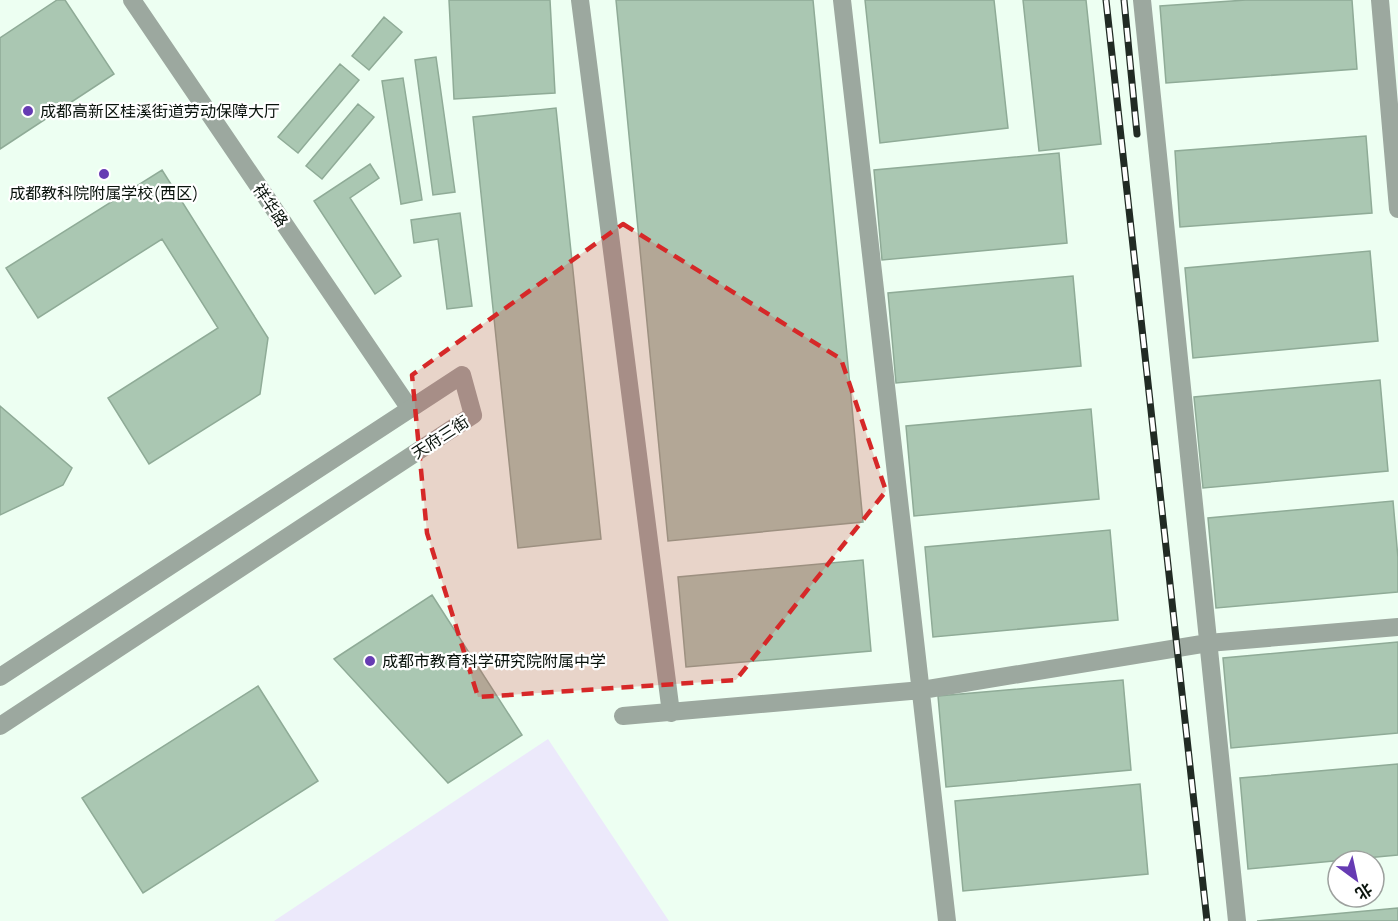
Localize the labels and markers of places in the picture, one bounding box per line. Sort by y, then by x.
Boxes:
place label: 成都高新区桂溪街道劳动保障大厅 [40,100,280,122]
marker: 成都高新区桂溪街道劳动保障大厅 [21,104,35,118]
marker: 成都教科院附属学校(西区) [97,167,111,181]
place label: 成都教科院附属学校(西区) [9,182,199,204]
place label: 成都市教育科学研究院附属中学 [382,650,606,672]
marker: 成都市教育科学研究院附属中学 [363,654,377,668]

